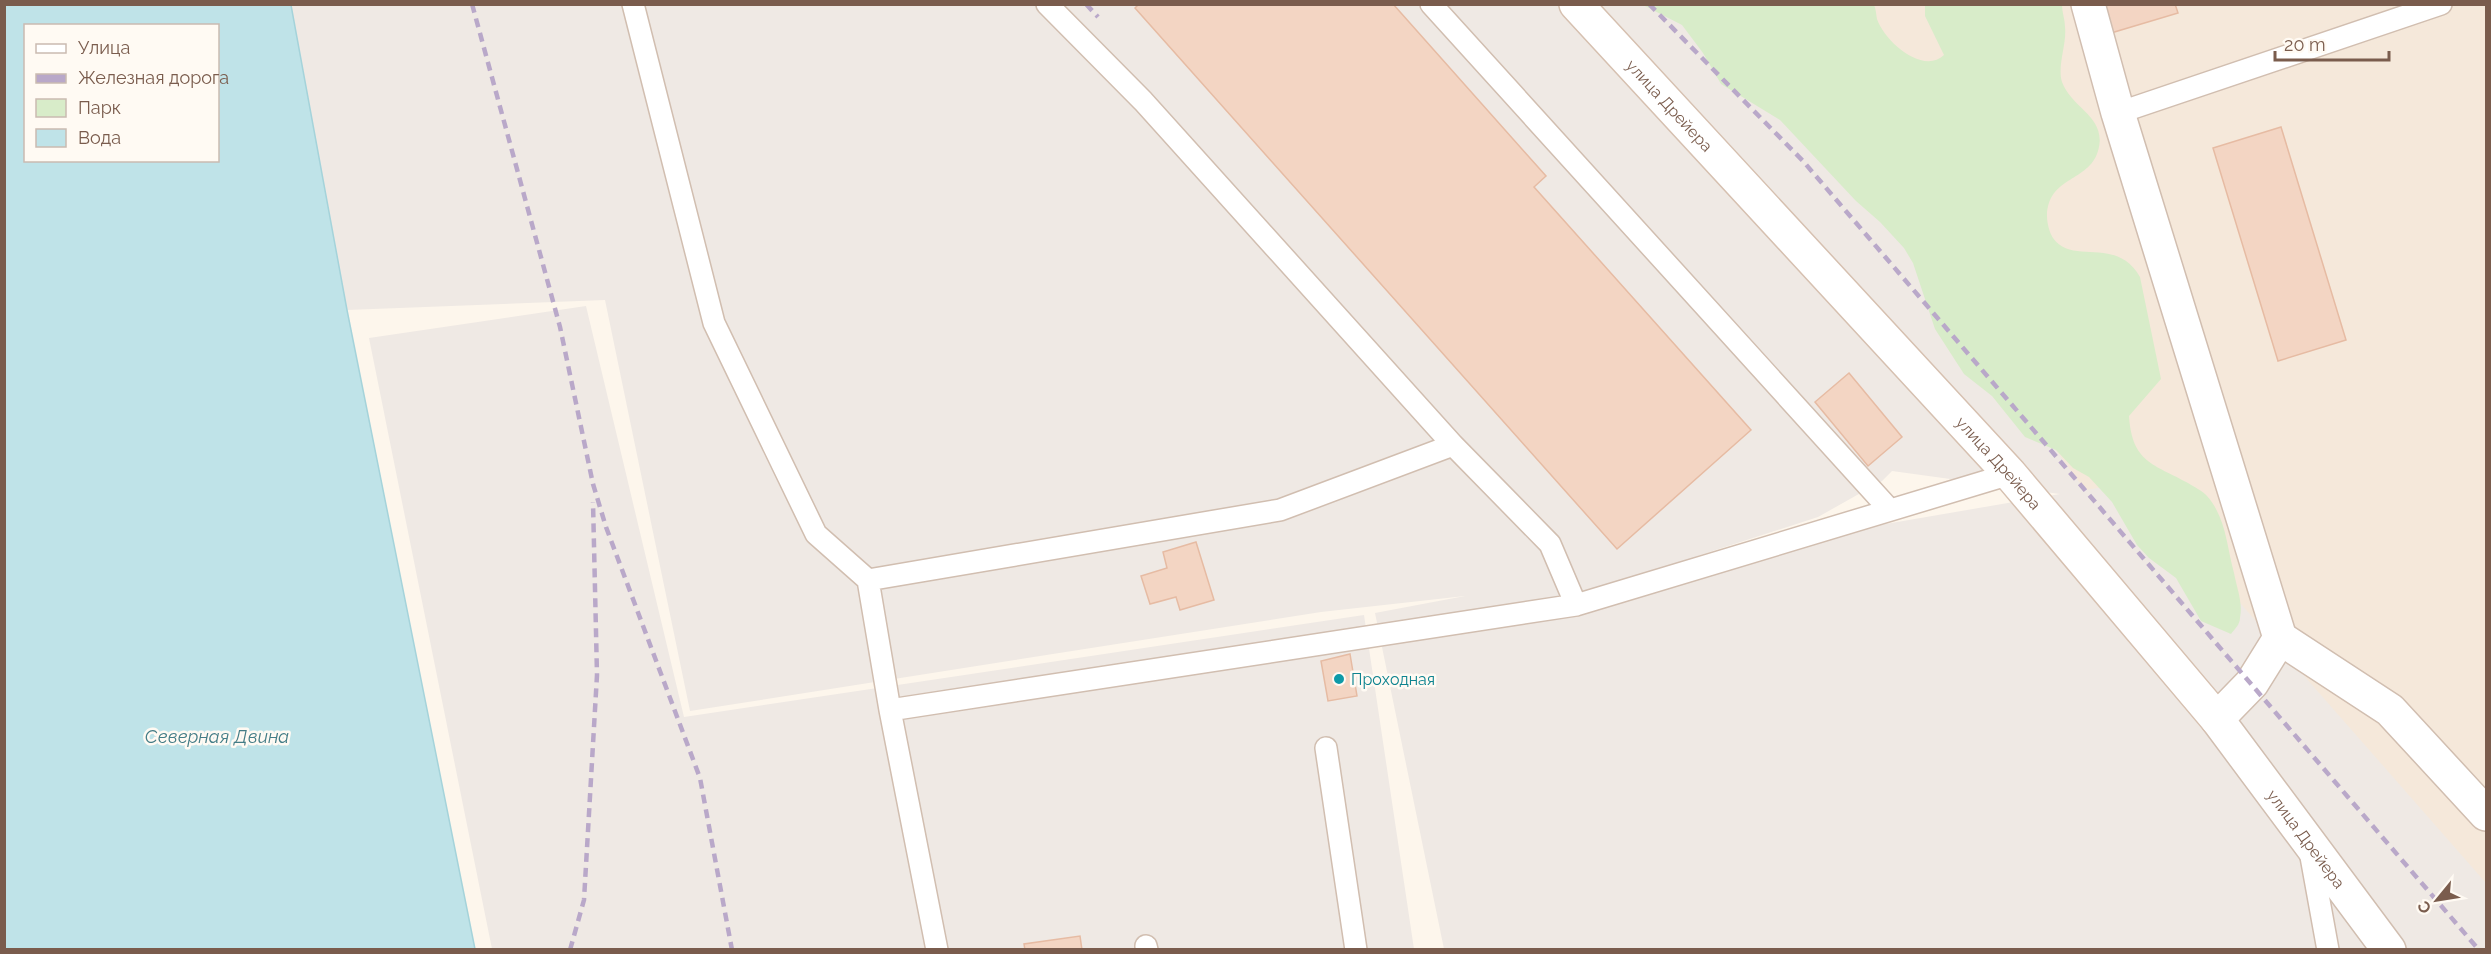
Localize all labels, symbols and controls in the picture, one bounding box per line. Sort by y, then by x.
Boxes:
legend [24,24,219,162]
scale bar [2275,24,2389,62]
text: 20 m [2284,34,2326,55]
text: Улица [78,37,130,58]
street label: улица Дрейера [1623,56,1717,155]
text: Железная дорога [78,67,229,88]
text: Парк [78,97,121,118]
text: Вода [78,127,121,148]
street label: улица Дрейера [1952,413,2045,513]
place label: Проходная [1351,670,1435,689]
marker: Проходная [1332,672,1346,686]
water label: Северная Двина [145,726,289,747]
street label: улица Дрейера [2263,786,2349,892]
north arrow [2407,870,2467,930]
text: С [2413,898,2435,917]

